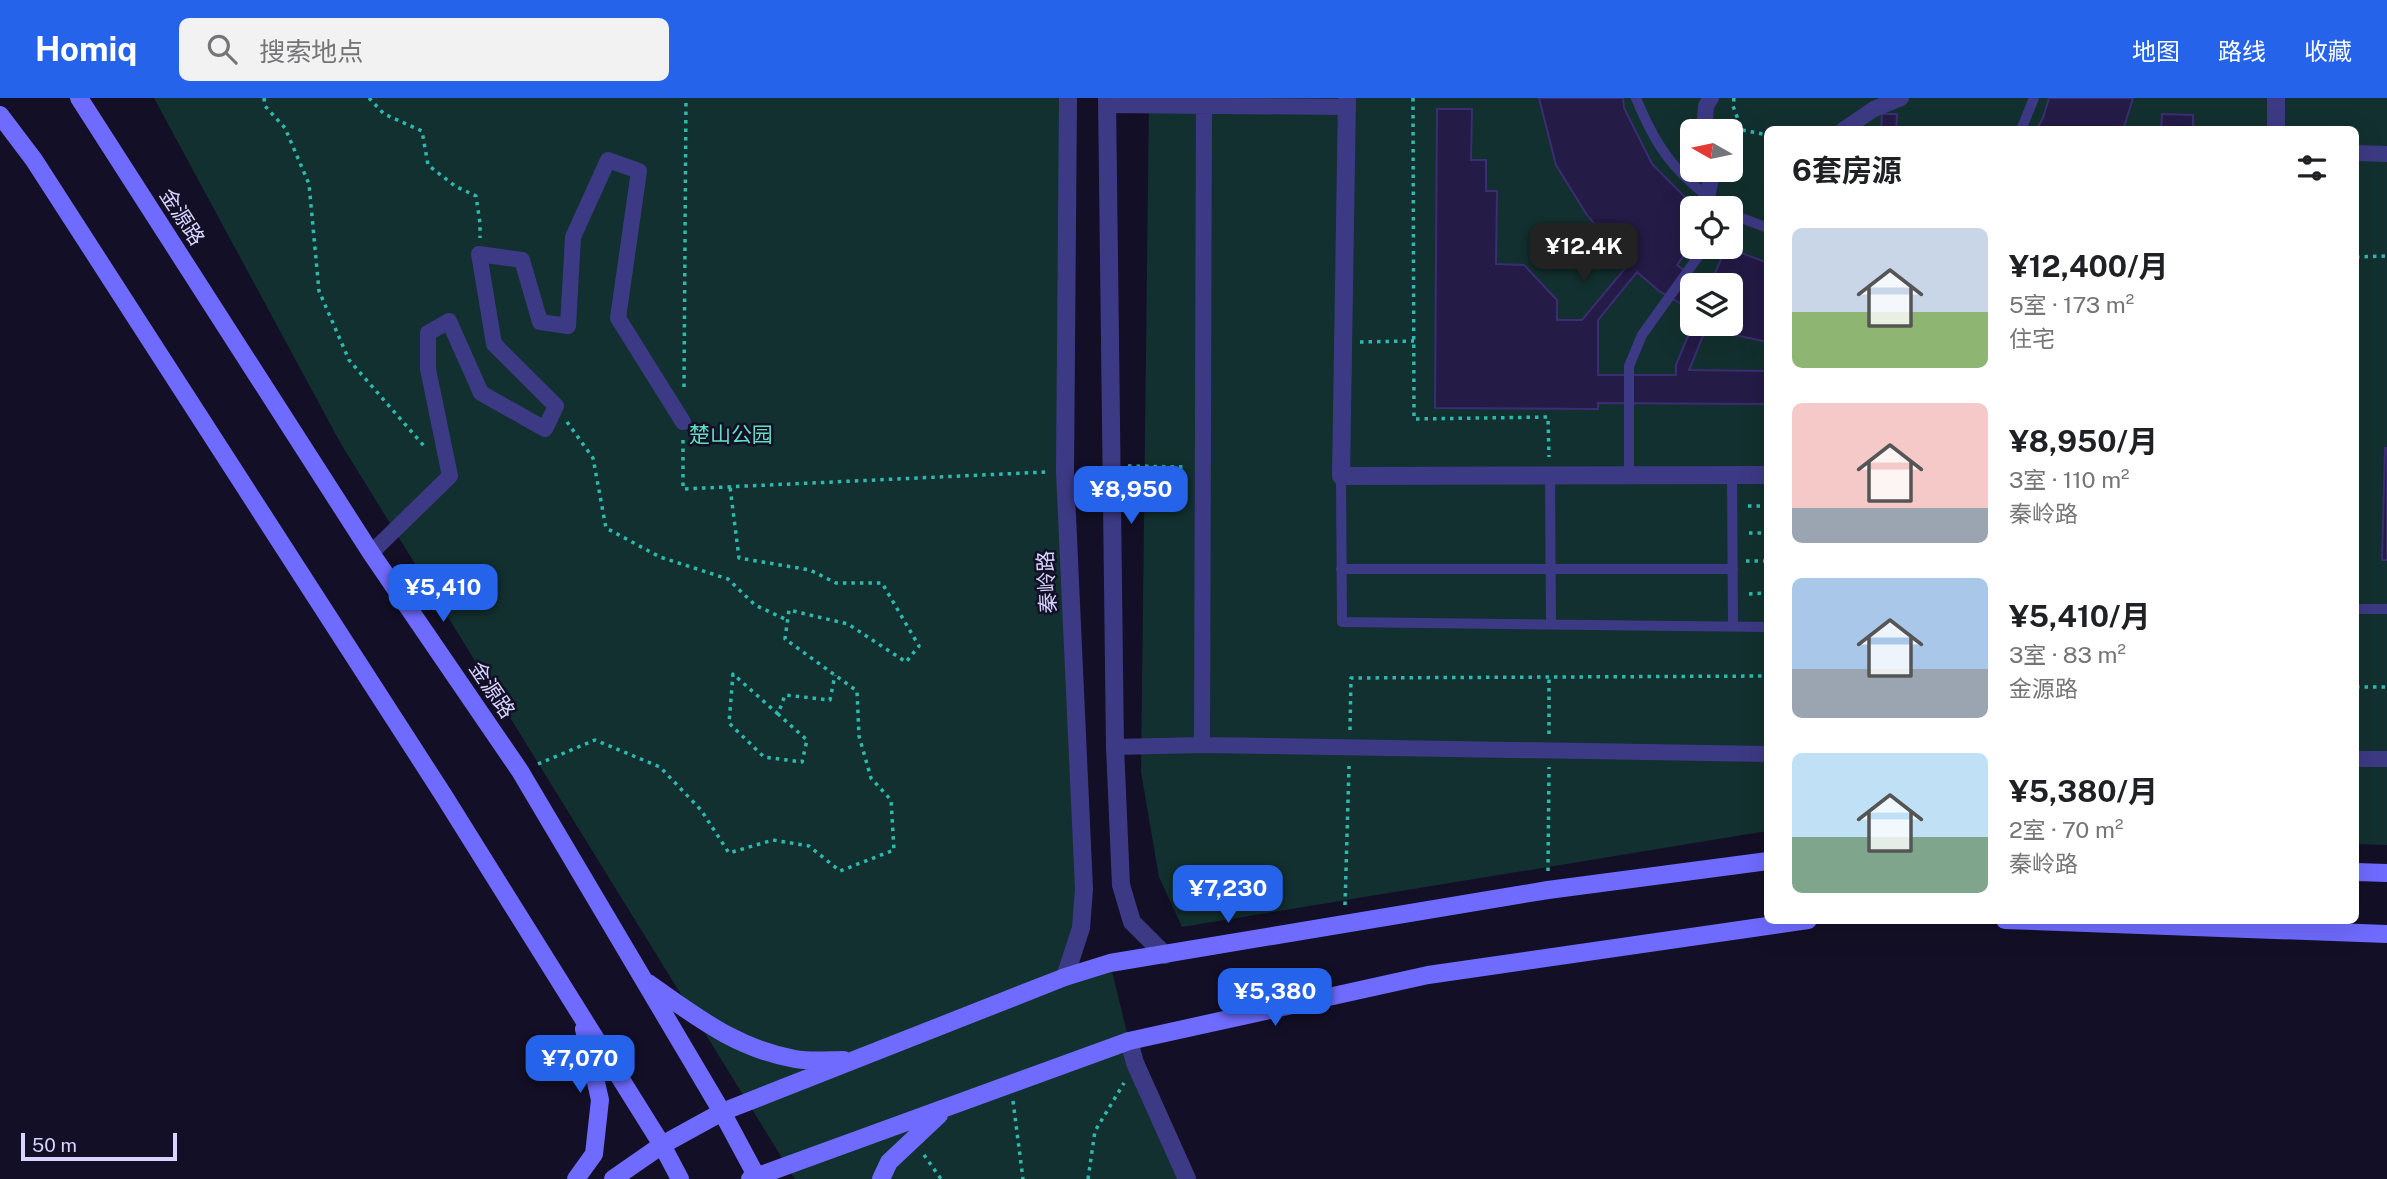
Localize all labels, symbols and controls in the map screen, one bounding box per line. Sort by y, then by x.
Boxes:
search box [179,18,669,81]
text: Homiq [35,30,137,68]
icon: search [203,30,241,68]
text: 搜索地点 [259,36,363,67]
text: 地图 [2132,37,2180,65]
text: 路线 [2218,37,2266,65]
text: 收藏 [2304,37,2352,65]
north arrow [1680,119,1743,182]
map controls [1680,119,1743,336]
icon: filters [2293,149,2331,187]
text: 6套房源 [1792,152,1902,188]
street label: 金源路 [155,184,210,250]
button: locate [1680,196,1743,259]
pin: ¥12.4K [1527,223,1641,283]
text: ¥12.4K [1545,232,1623,259]
text: ¥12,400/月 [2009,248,2169,284]
icon: home [1848,256,1932,340]
button: layers [1680,273,1743,336]
text: 5室 · 173 m² [2009,291,2134,318]
text: 住宅 [2009,325,2055,352]
park label: 楚山公园 [689,422,773,447]
text: ¥8,950/月 [2009,423,2158,459]
icon: home [1848,431,1932,515]
pin: ¥8,950 [1074,466,1188,526]
text: 3室 · 110 m² [2009,466,2130,493]
text: ¥8,950 [1090,475,1172,502]
text: 秦岭路 [2009,500,2078,527]
street label: 秦岭路 [1032,550,1061,614]
pin: ¥5,410 [386,564,500,624]
text: ¥5,410 [405,573,481,600]
text: ¥5,410/月 [2009,598,2151,634]
icon: home [1848,606,1932,690]
text: 3室 · 83 m² [2009,641,2126,668]
street label: 金源路 [464,657,520,723]
text: 金源路 [2009,675,2078,702]
text: ¥5,380/月 [2009,773,2158,809]
icon: home [1848,781,1932,865]
text: 2室 · 70 m² [2009,816,2123,843]
text: 秦岭路 [2009,850,2078,877]
pin: ¥7,230 [1171,866,1285,925]
text: ¥7,230 [1189,874,1267,901]
pin: ¥5,380 [1218,968,1332,1028]
text: ¥5,380 [1234,977,1316,1004]
pin: ¥7,070 [523,1035,637,1095]
text: ¥7,070 [542,1044,618,1071]
scale bar [21,1130,177,1162]
text: 50 m [32,1134,77,1156]

